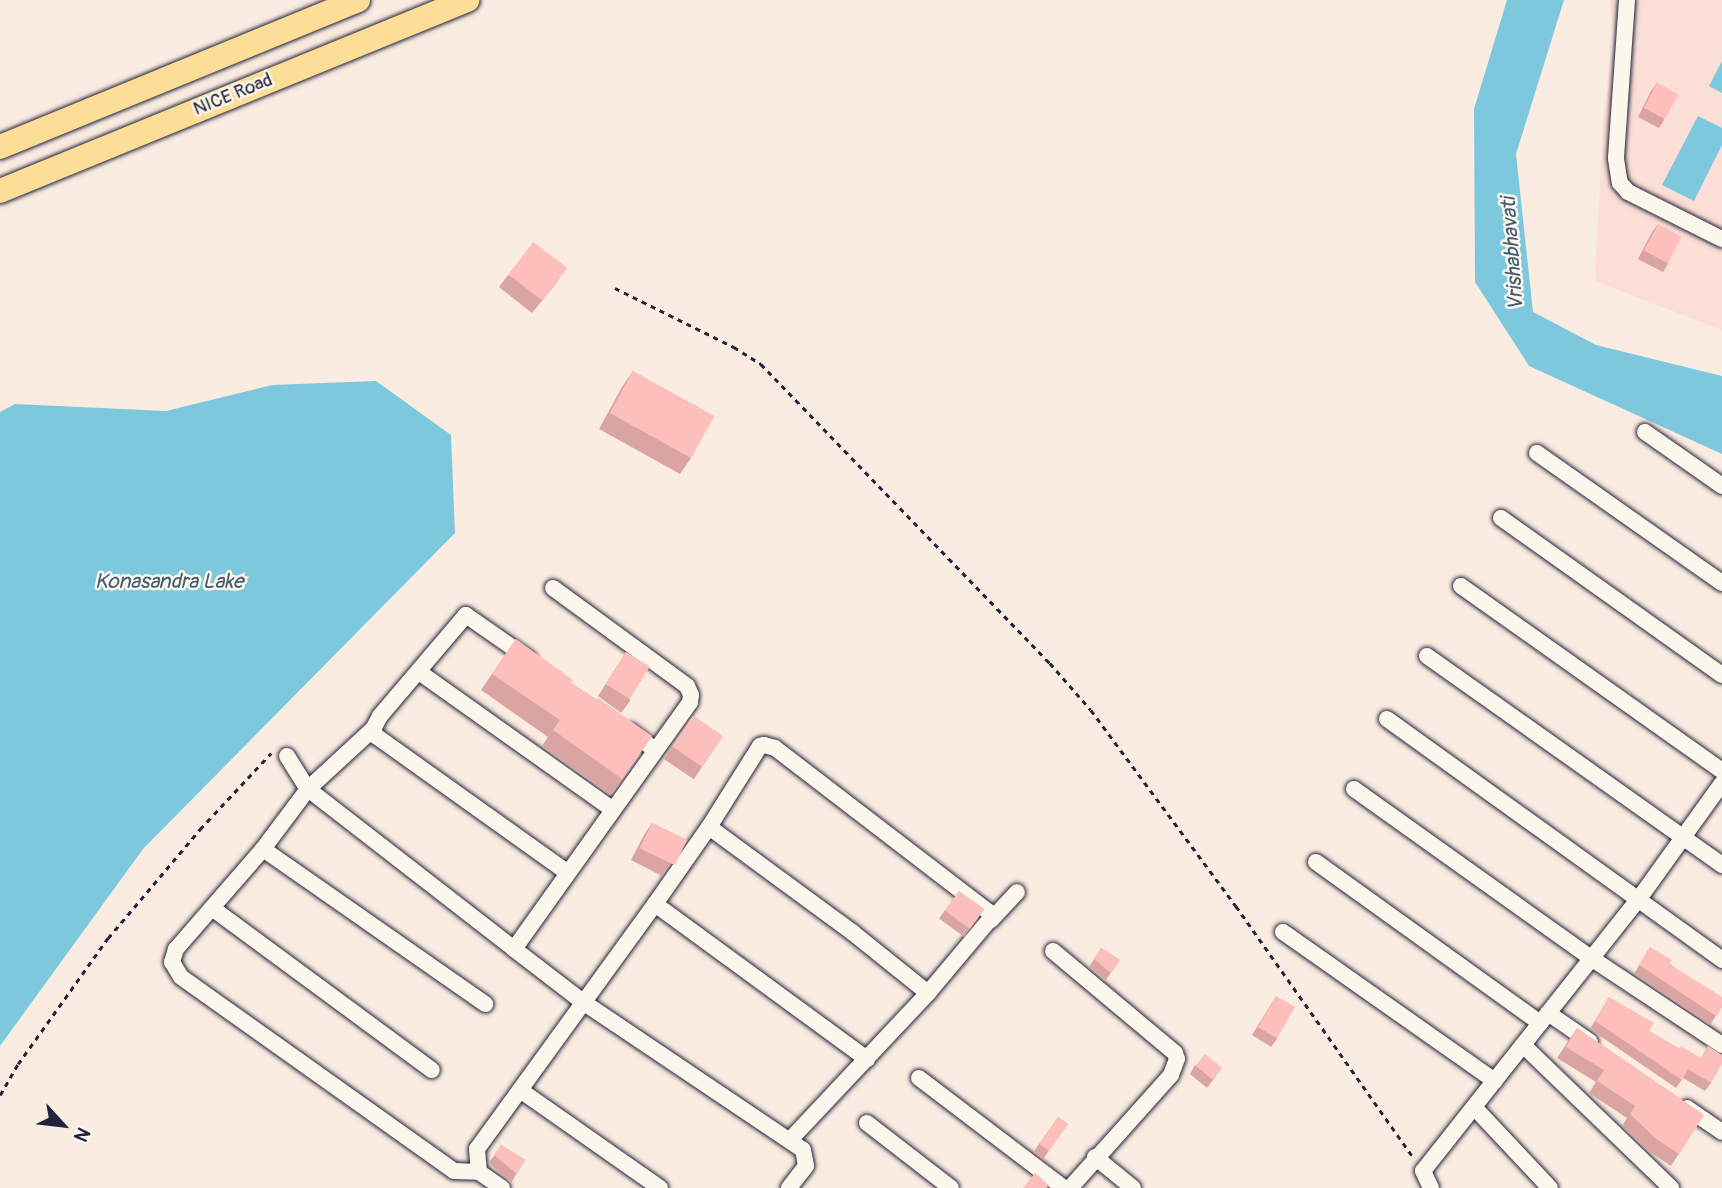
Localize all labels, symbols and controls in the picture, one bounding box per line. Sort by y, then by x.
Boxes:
street label: NICE Road [190,69,276,121]
water label: Vrishabhavati [1496,196,1530,312]
water label: Konasandra Lake [95,569,243,595]
north arrow [28,1090,98,1160]
text: N [68,1123,95,1146]

